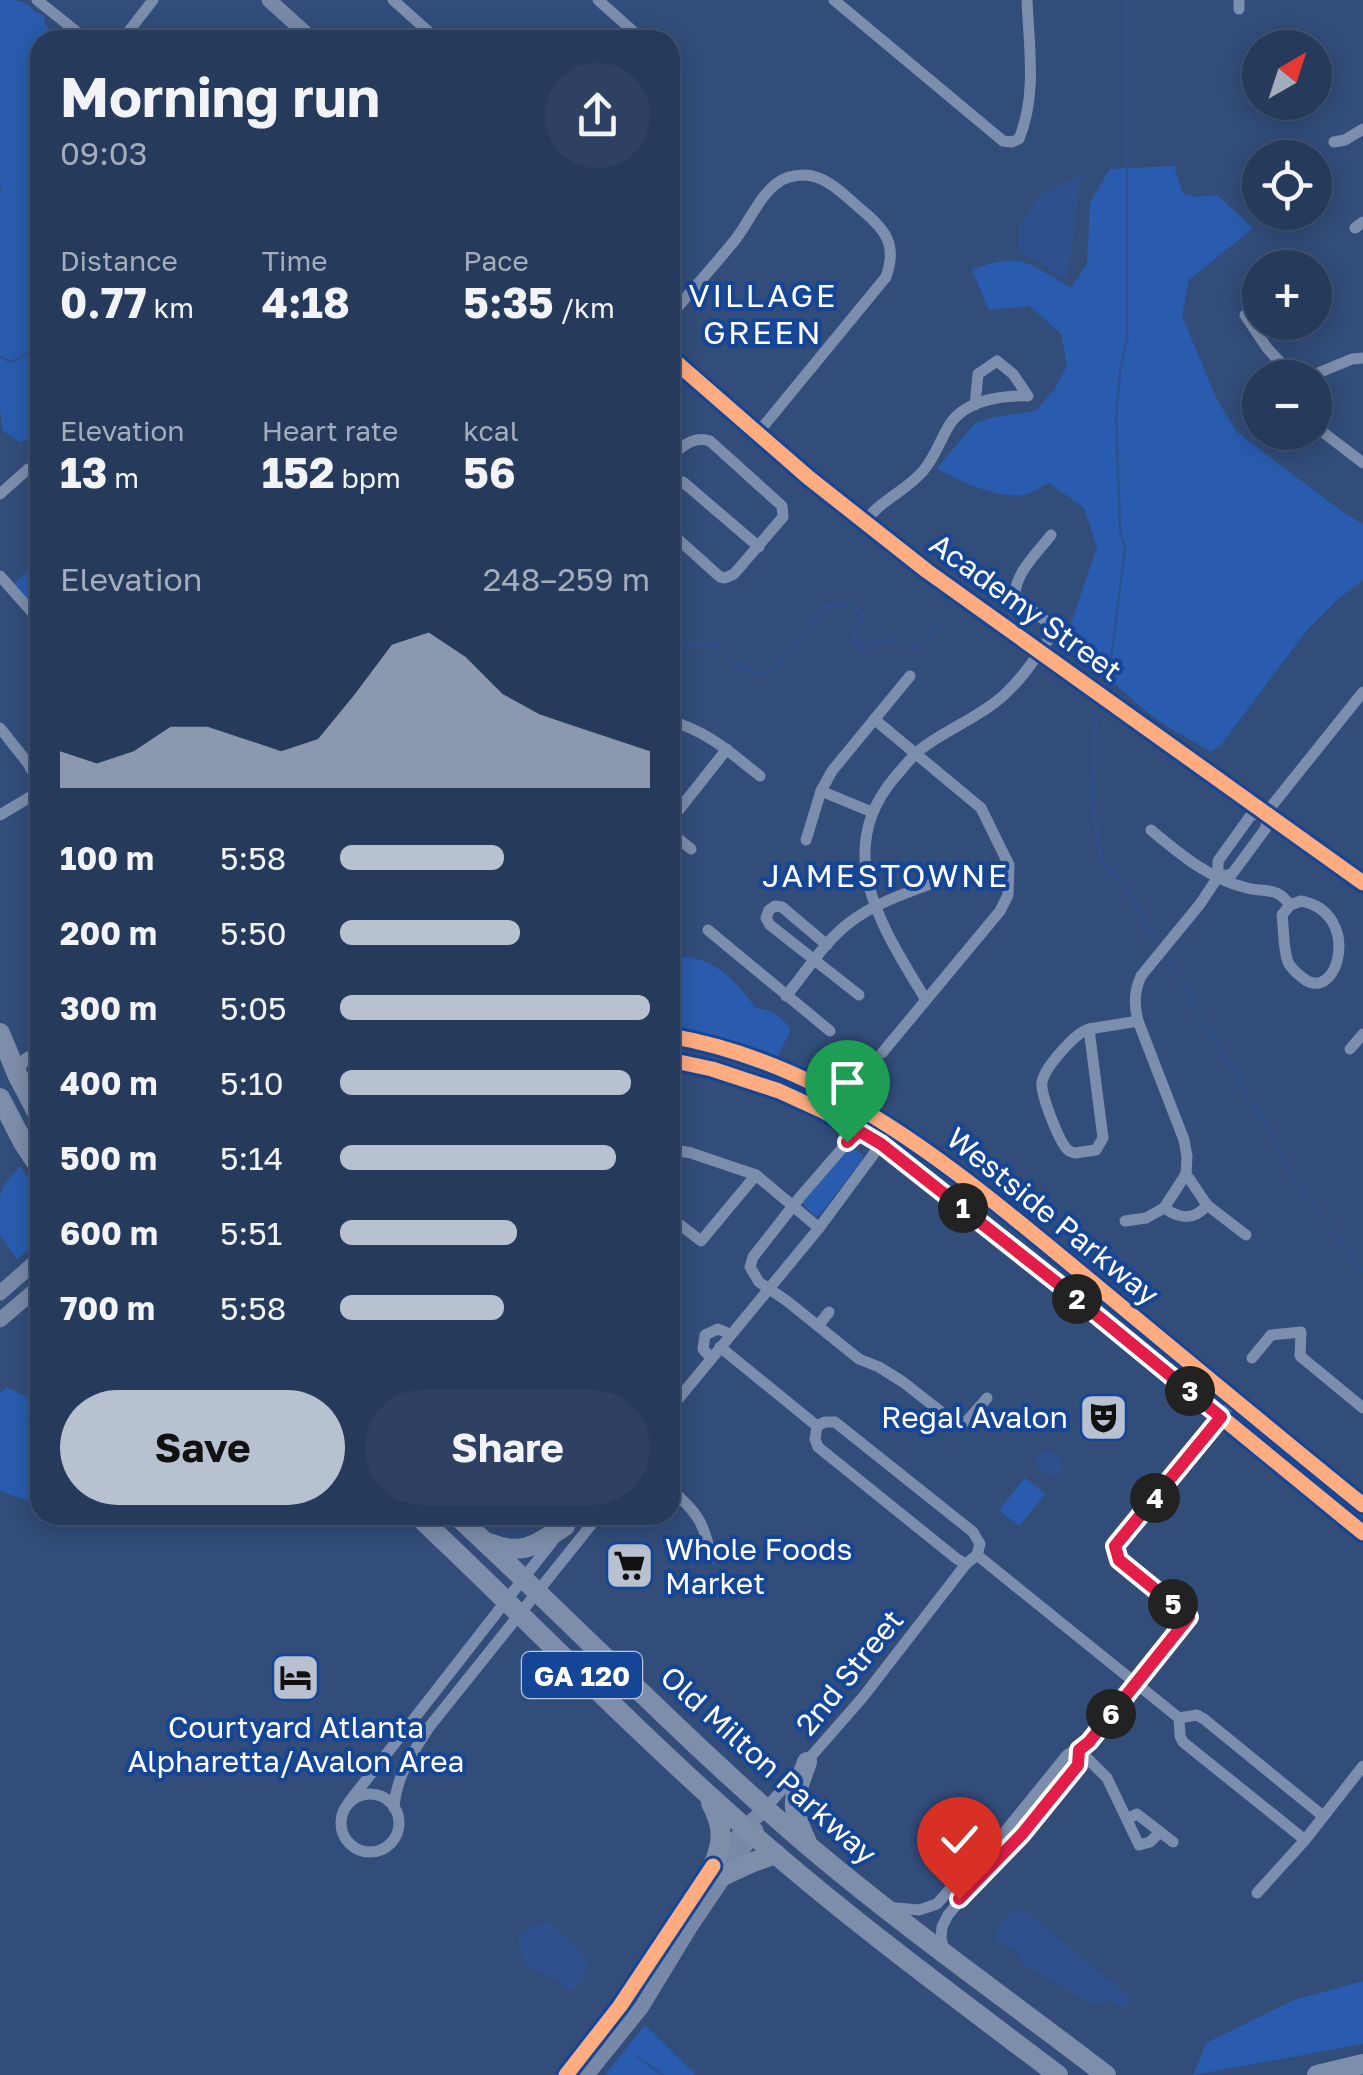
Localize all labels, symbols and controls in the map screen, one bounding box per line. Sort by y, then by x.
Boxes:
north arrow [1242,30,1332,120]
map controls [1242,30,1332,450]
text: Morning run [60,63,380,129]
button: share [545,63,650,168]
text: 09:03 [60,134,147,172]
button: locate [1242,140,1332,230]
text: Distance [60,244,178,277]
text: Time [262,244,328,277]
text: Pace [463,244,529,277]
button: + [1242,250,1332,340]
district label: VILLAGE GREEN [688,276,838,351]
text: 0.77 [60,277,147,327]
text: 4:18 [262,277,350,327]
text: 5:35 [463,277,554,327]
text: km [147,291,194,324]
text: /km [554,291,615,324]
button: − [1242,360,1332,450]
text: Elevation [60,414,185,447]
text: Heart rate [262,414,398,447]
text: kcal [463,414,519,447]
text: 13 [60,447,107,497]
text: 152 [262,447,335,497]
text: 56 [463,447,516,497]
text: m [107,461,139,494]
text: bpm [335,461,401,494]
street label: Academy Street [923,525,1129,689]
text: Elevation [60,560,202,598]
text: 248–259 m [483,560,650,598]
text: 100 m [60,839,154,877]
text: 5:58 [220,839,286,877]
district label: JAMESTOWNE [762,856,1010,894]
text: 200 m [60,914,157,952]
text: 5:50 [220,914,287,952]
text: 300 m [60,989,157,1027]
text: 5:05 [220,989,287,1027]
pin [805,1040,890,1143]
icon: arrive [820,1055,875,1110]
text: 400 m [60,1064,158,1102]
text: 5:10 [220,1064,284,1102]
street label: Westside Parkway [940,1119,1166,1313]
text: 500 m [60,1139,157,1177]
text: 5:14 [220,1139,283,1177]
pin: 1 [938,1183,988,1233]
text: 1 [956,1191,970,1224]
text: 600 m [60,1214,158,1252]
text: 5:51 [220,1214,282,1252]
pin: 2 [1052,1274,1102,1324]
text: 2 [1068,1282,1086,1315]
text: 700 m [60,1289,155,1327]
text: 5:58 [220,1289,286,1327]
pin: 3 [1165,1366,1215,1416]
text: 3 [1181,1374,1199,1407]
button: Save [60,1390,345,1505]
button: Share [365,1390,650,1505]
theatre icon: Regal Avalon [1077,1391,1129,1443]
place label: Regal Avalon [881,1399,1068,1435]
pin: 4 [1130,1473,1180,1523]
text: 4 [1146,1481,1164,1514]
place label: Whole Foods Market [665,1531,852,1601]
supermarket icon: Whole Foods Market [604,1540,656,1592]
pin: 5 [1148,1579,1198,1629]
text: 5 [1164,1587,1182,1620]
street label: 2nd Street [788,1602,910,1742]
hotel icon: Courtyard Atlanta Alpharetta/Avalon Area [270,1652,322,1704]
road number: GA 120 [522,1652,642,1698]
street label: Old Milton Parkway [654,1658,885,1872]
pin: 6 [1086,1689,1136,1739]
text: 6 [1102,1697,1120,1730]
place label: Courtyard Atlanta Alpharetta/Avalon Area [127,1709,465,1779]
pin [917,1797,1002,1900]
icon: check [932,1812,987,1867]

